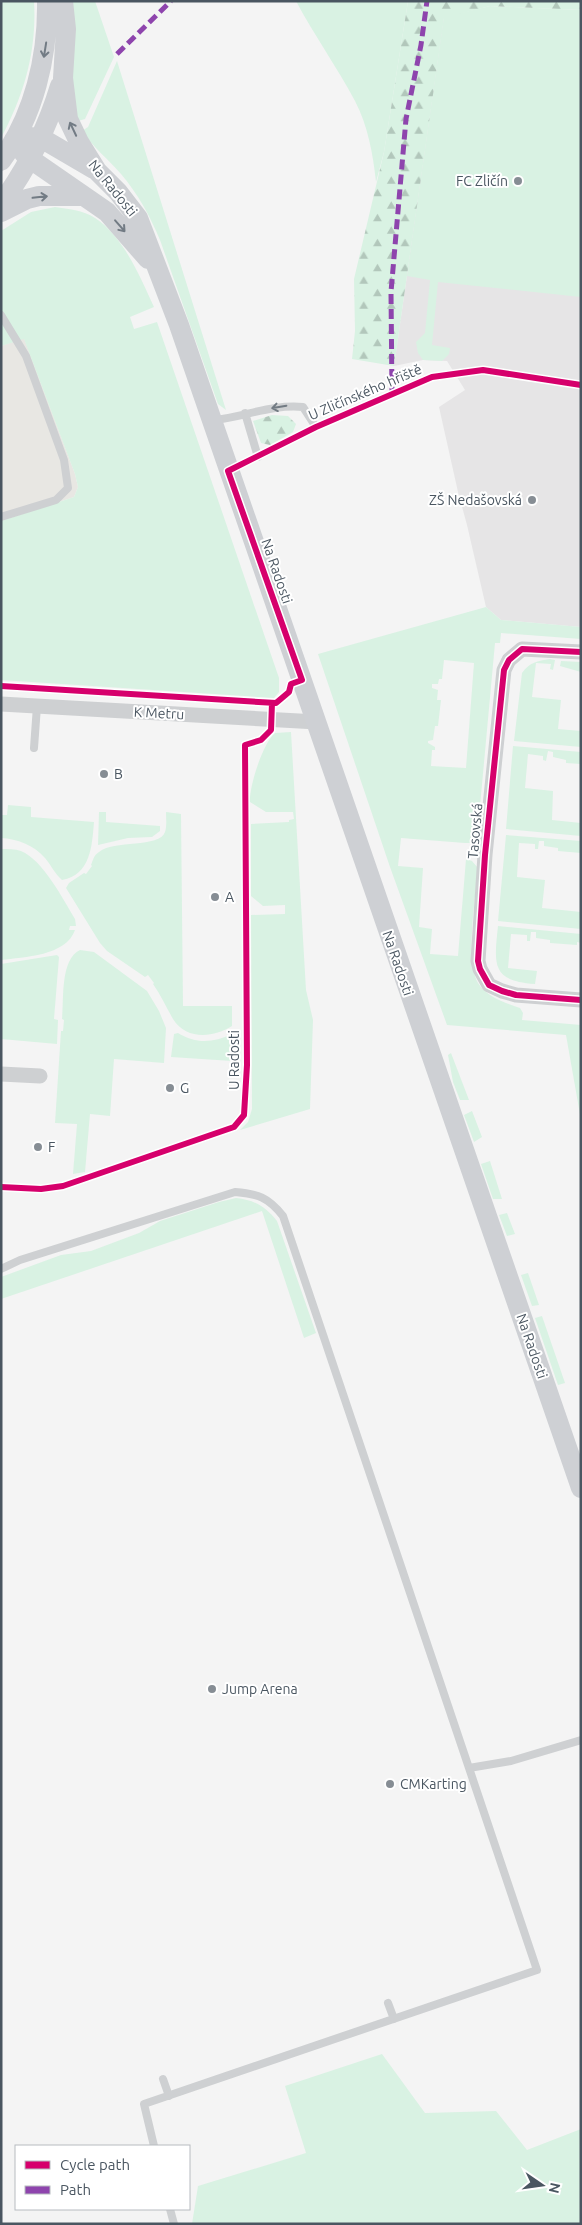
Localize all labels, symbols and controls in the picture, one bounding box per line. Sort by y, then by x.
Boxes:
one-way arrow [39,41,49,57]
one-way arrow [67,122,77,137]
street label: Na Radosti [85,157,141,219]
place label: FC Zličín [456,173,508,189]
marker: FC Zličín [512,175,524,187]
one-way arrow [32,192,48,202]
one-way arrow [114,220,126,233]
street label: U Zličínského hřiště [306,361,424,423]
one-way arrow [271,402,287,412]
place label: ZŠ Nedašovská [429,491,522,508]
marker: ZŠ Nedašovská [526,494,538,506]
street label: Na Radosti [258,536,296,606]
street label: K Metru [133,704,185,722]
place label: B [114,766,123,782]
marker: B [98,768,110,780]
street label: Tasovská [465,802,485,860]
place label: A [225,889,234,905]
marker: A [209,891,221,903]
street label: Na Radosti [379,928,417,998]
street label: U Radosti [226,1030,242,1090]
place label: G [180,1080,189,1096]
marker: G [164,1082,176,1094]
place label: F [48,1139,55,1155]
marker: F [32,1141,44,1153]
street label: Na Radosti [513,1311,551,1381]
place label: Jump Arena [222,1681,298,1697]
marker: Jump Arena [206,1683,218,1695]
place label: CMKarting [400,1776,467,1792]
marker: CMKarting [384,1778,396,1790]
legend [15,2145,190,2210]
text: Cycle path [60,2156,130,2173]
north arrow [517,2160,567,2210]
text: Path [60,2181,91,2198]
text: N [546,2181,564,2195]

